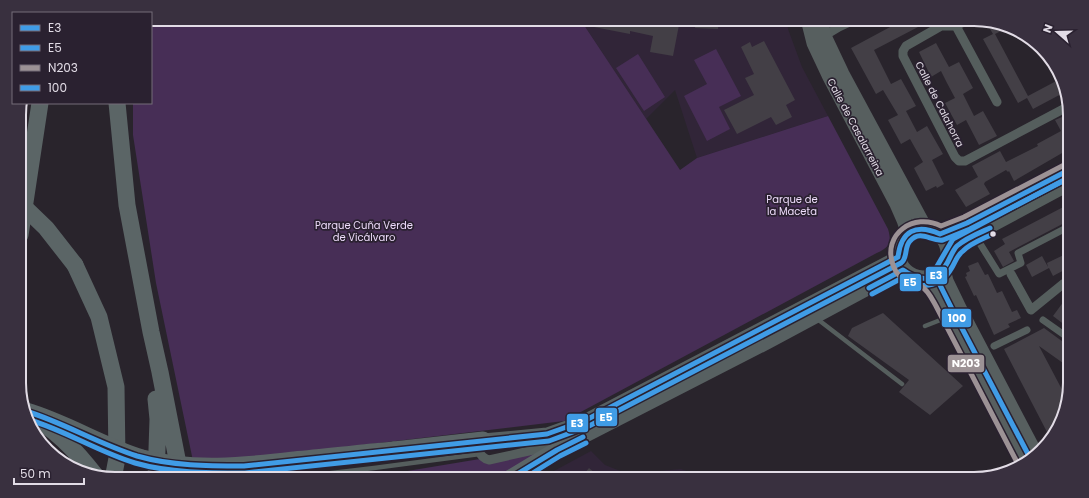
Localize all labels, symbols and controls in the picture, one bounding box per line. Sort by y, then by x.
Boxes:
legend [12,12,152,104]
north arrow [1037,12,1077,52]
text: E3 [48,19,61,36]
text: N [1039,22,1057,35]
text: E5 [48,39,62,56]
text: N203 [48,59,78,76]
street label: Calle de Calahorra [911,59,968,150]
street label: Calle de Casalarreina [823,76,888,179]
text: 100 [48,79,67,96]
park label: Parque de la Maceta [766,192,818,219]
park label: Parque Cuña Verde de Vicálvaro [315,218,413,245]
unlabelled marker [988,229,998,239]
line badge: E3 [925,266,948,285]
text: E3 [930,267,943,283]
line badge: E5 [899,273,922,292]
text: E5 [903,274,917,290]
line badge: 100 [941,308,972,328]
text: 100 [948,310,966,326]
line badge: N203 [947,354,985,373]
text: N203 [952,355,981,371]
line badge: E5 [595,407,618,427]
text: E5 [599,409,613,425]
line badge: E3 [566,413,589,433]
text: E3 [571,415,584,431]
scale bar [14,460,84,486]
text: 50 m [20,465,51,482]

